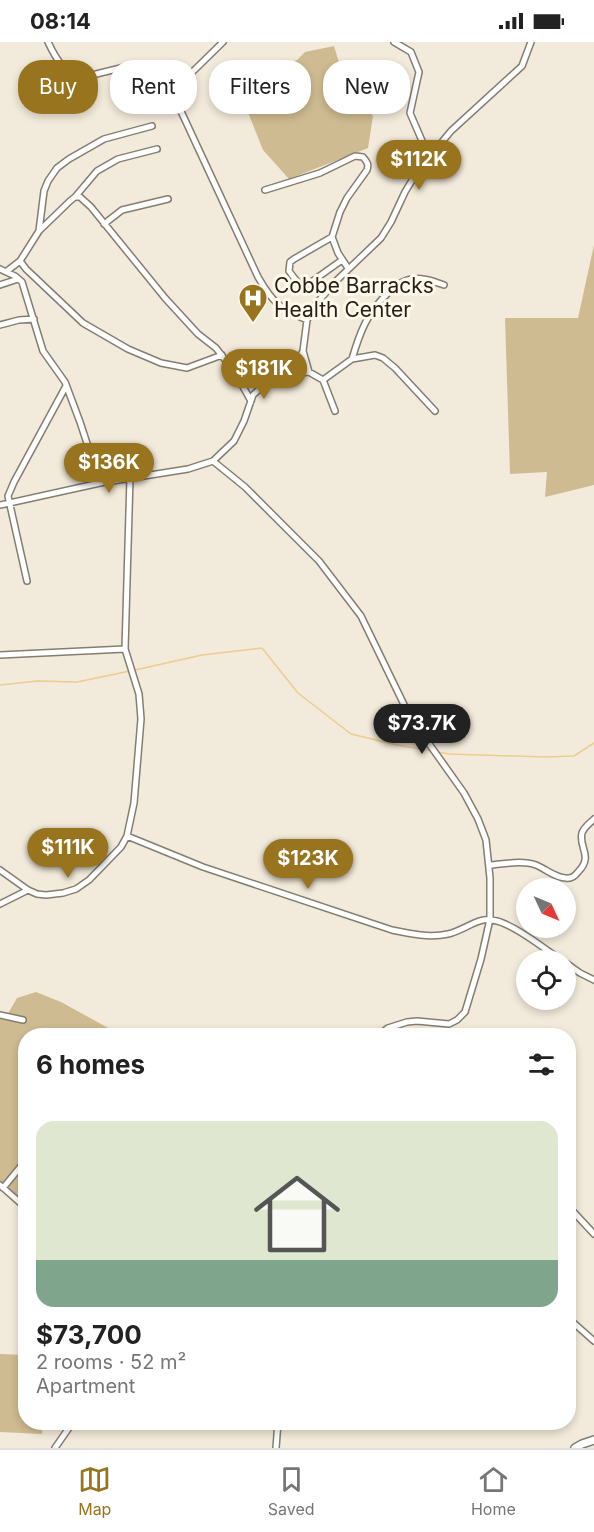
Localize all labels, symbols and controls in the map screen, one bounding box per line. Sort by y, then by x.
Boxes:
text: 08:14 [30,8,91,34]
chip: Buy [18,60,98,114]
chip: Rent [110,60,197,114]
chip: Filters [209,60,311,114]
chip: New [323,60,410,114]
pin: $112K [377,140,461,191]
text: $112K [390,147,448,171]
place label: Cobbe Barracks Health Center [274,273,434,322]
hospital icon: Cobbe Barracks Health Center [237,282,269,324]
pin: $181K [222,349,306,400]
text: $181K [235,356,293,380]
pin: $136K [67,443,151,494]
text: $136K [78,450,140,474]
pin: $73.7K [373,704,471,755]
text: $73.7K [387,711,457,735]
pin: $111K [26,828,110,879]
text: $111K [41,835,95,859]
pin: $123K [266,839,350,890]
text: $123K [277,846,339,870]
north arrow [516,878,576,938]
map controls [516,878,576,1010]
button: locate [516,950,576,1010]
icon: filters [525,1048,558,1081]
text: 6 homes [36,1049,145,1080]
icon: home [243,1160,351,1268]
text: $73,700 [36,1319,142,1350]
text: 2 rooms · 52 m² [36,1350,186,1374]
text: Apartment [36,1374,135,1398]
tab: Map [78,1463,111,1519]
tab: Saved [268,1463,315,1519]
tab: Home [471,1463,516,1519]

